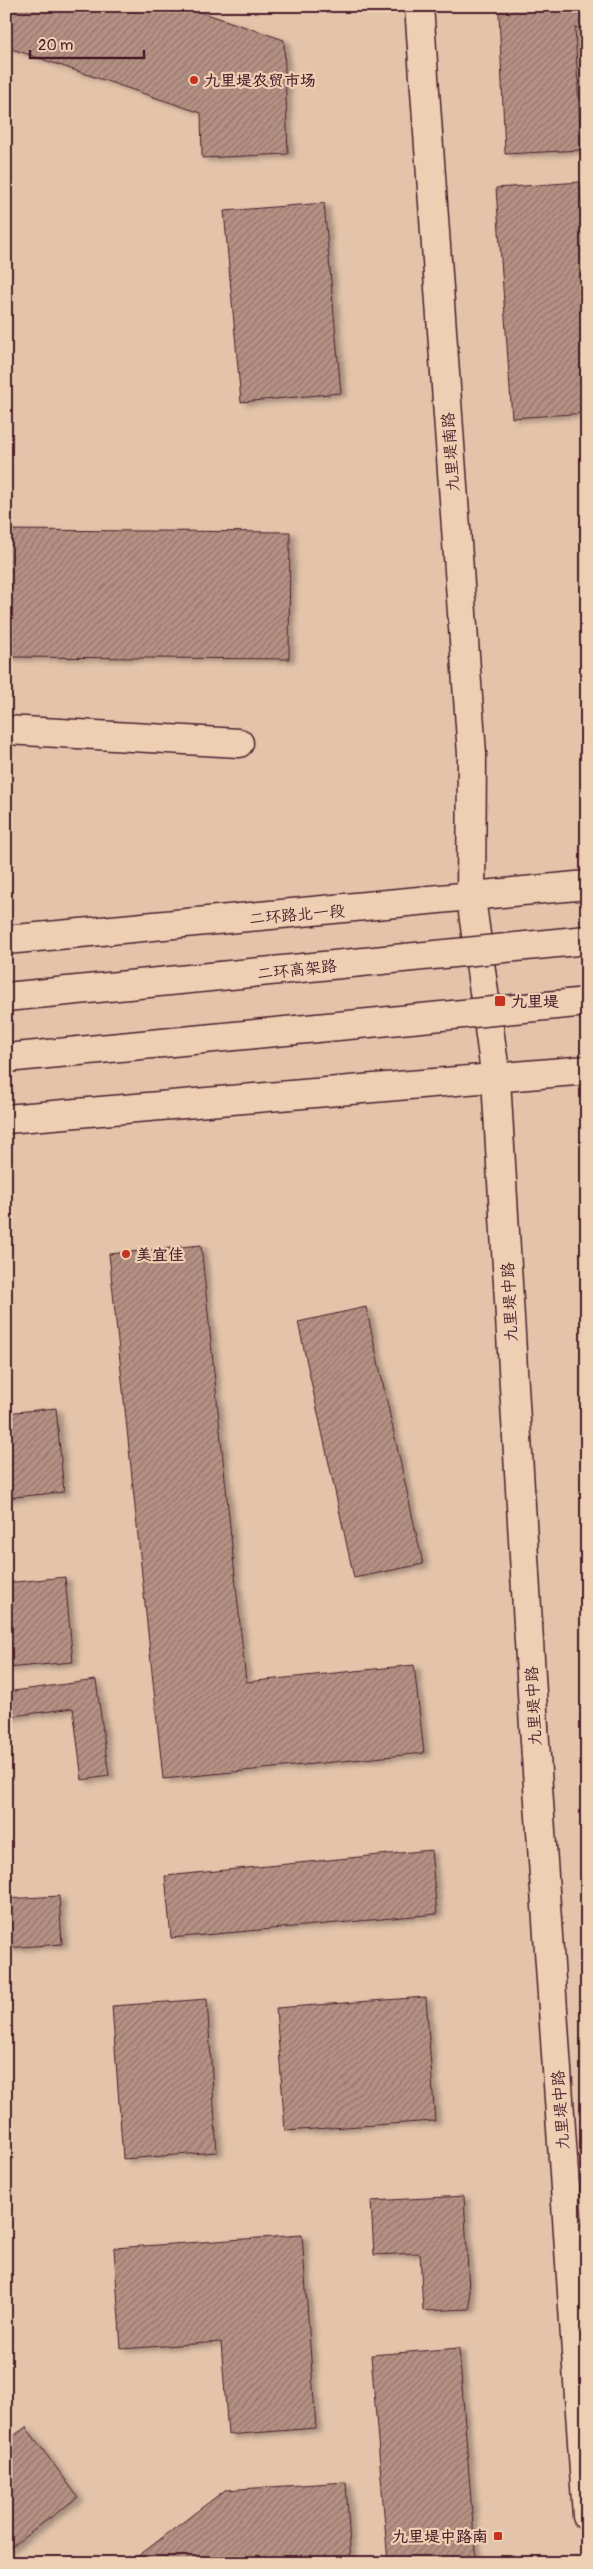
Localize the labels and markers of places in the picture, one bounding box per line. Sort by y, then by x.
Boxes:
place label: 九里堤农贸市场 [204,71,316,91]
marker: 九里堤农贸市场 [188,74,200,86]
place label: 九里堤 [511,992,559,1012]
marker: 九里堤 [493,994,507,1008]
place label: 美宜佳 [136,1245,184,1265]
marker: 美宜佳 [120,1248,132,1260]
place label: 九里堤中路南 [392,2527,488,2547]
marker: 九里堤中路南 [492,2530,504,2542]

